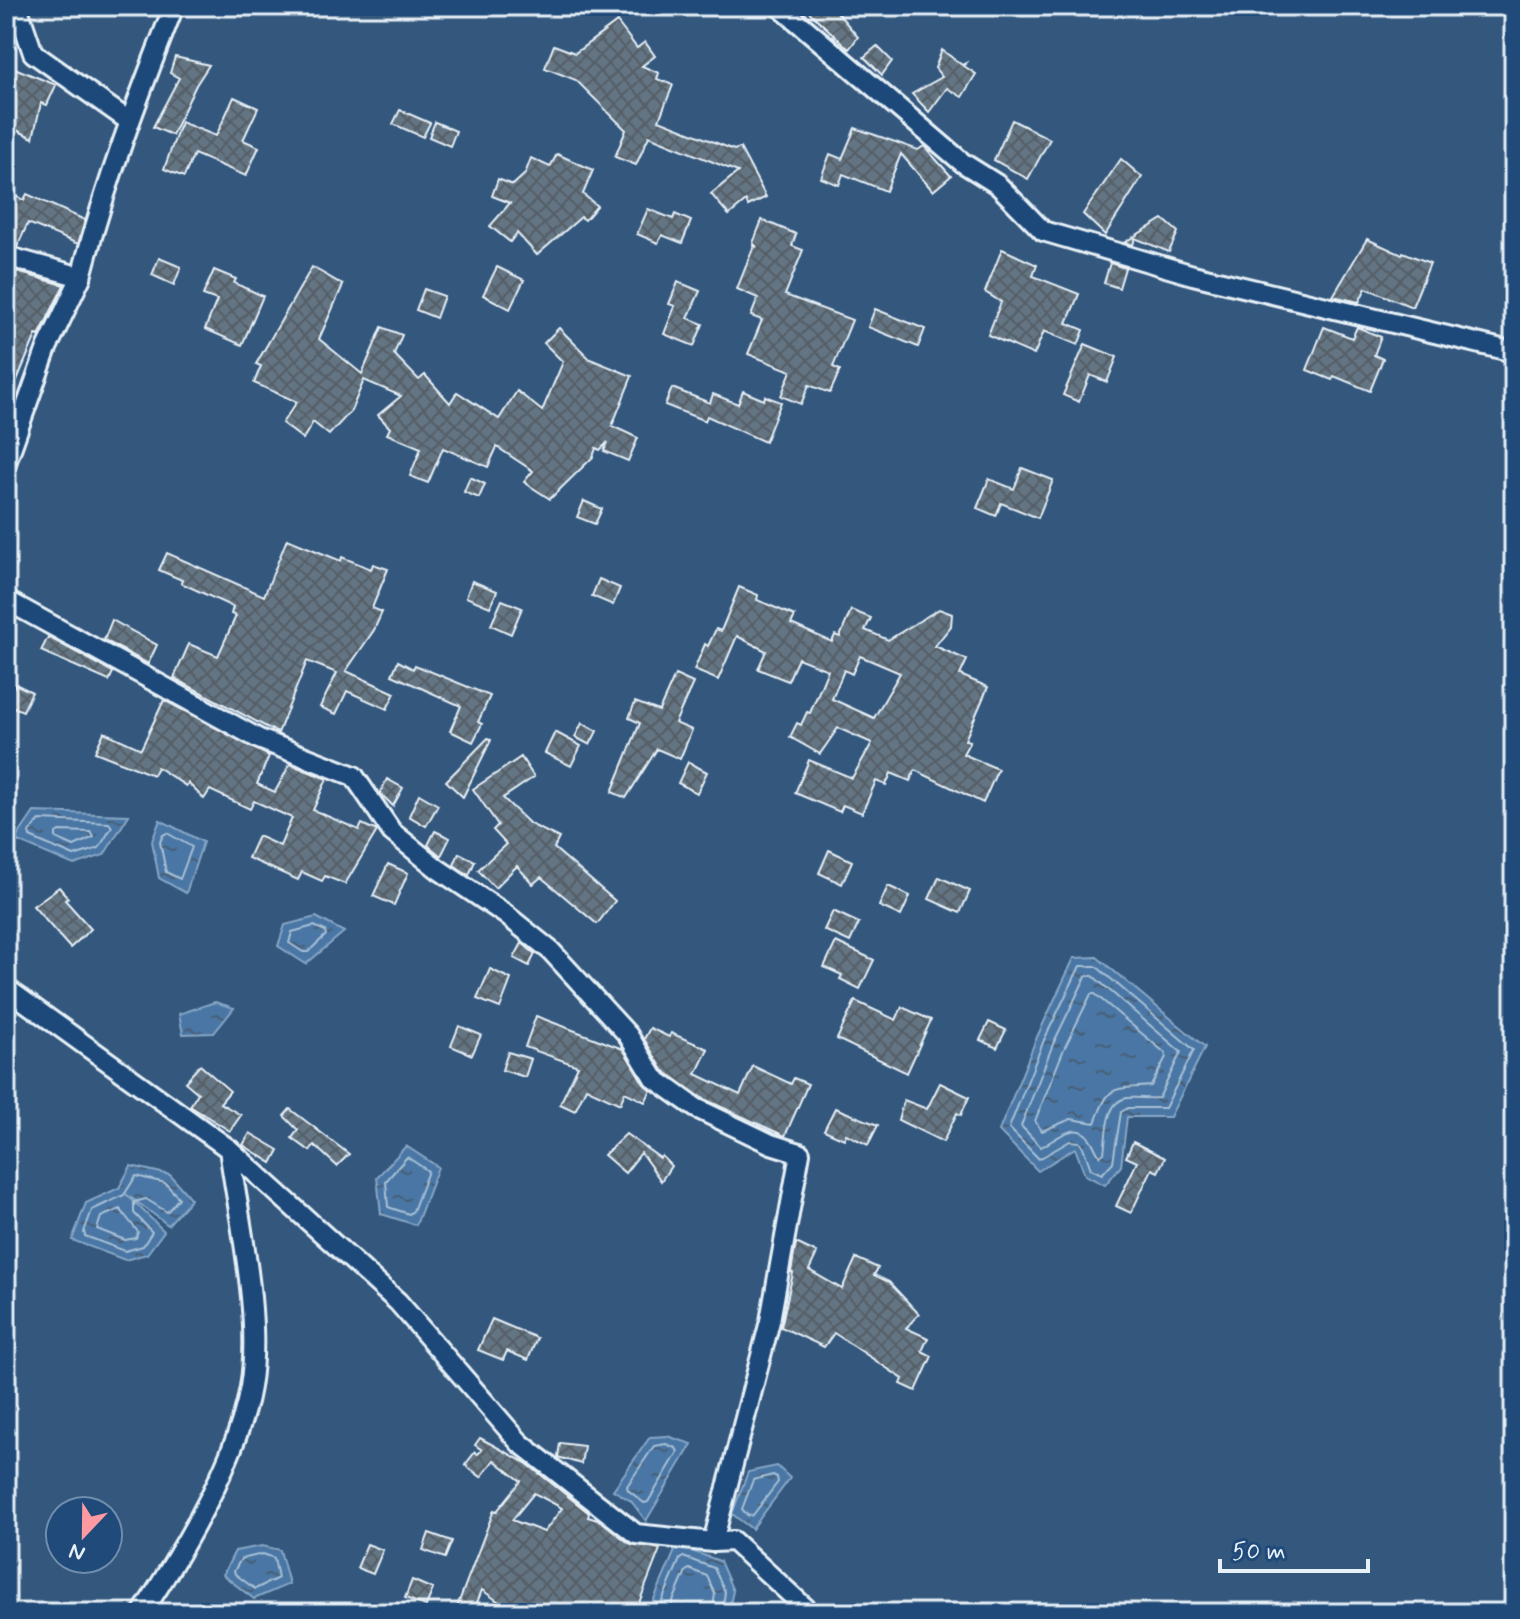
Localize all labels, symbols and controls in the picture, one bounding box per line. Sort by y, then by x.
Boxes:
north arrow [44,1495,124,1575]
scale bar [1220,1523,1368,1573]
text: N [65,1536,89,1567]
text: 50 m [1232,1537,1286,1568]

